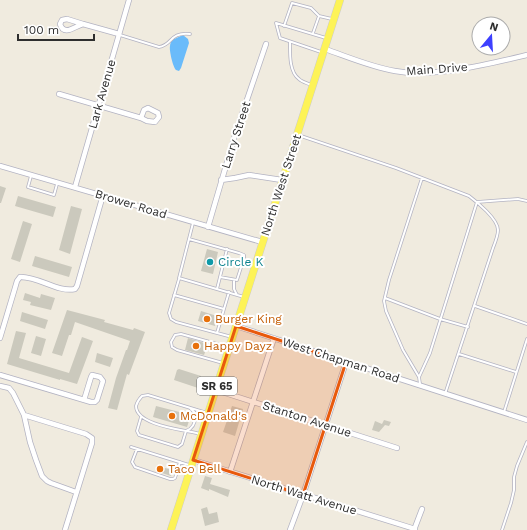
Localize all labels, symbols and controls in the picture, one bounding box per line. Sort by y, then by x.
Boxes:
scale bar [18,16,94,42]
north arrow [471,16,511,56]
text: N [488,20,500,34]
text: 100 m [24,23,59,37]
street label: Lark Avenue [85,58,119,130]
street label: Main Drive [406,60,468,78]
street label: Larry Street [219,100,253,170]
street label: North West Street [258,132,304,238]
street label: Brower Road [93,186,169,222]
place label: Circle K [218,255,264,269]
marker: Circle K [205,257,215,267]
place label: Burger King [215,312,282,326]
marker: Burger King [202,314,212,324]
street label: West Chapman Road [281,334,401,386]
place label: Happy Dayz [204,339,272,353]
marker: Happy Dayz [191,341,201,351]
road number: SR 65 [197,377,237,395]
street label: Stanton Avenue [261,398,353,440]
place label: McDonald's [180,409,247,423]
marker: McDonald's [167,411,177,421]
place label: Taco Bell [168,462,221,476]
marker: Taco Bell [155,464,165,474]
street label: North Watt Avenue [250,472,359,518]

